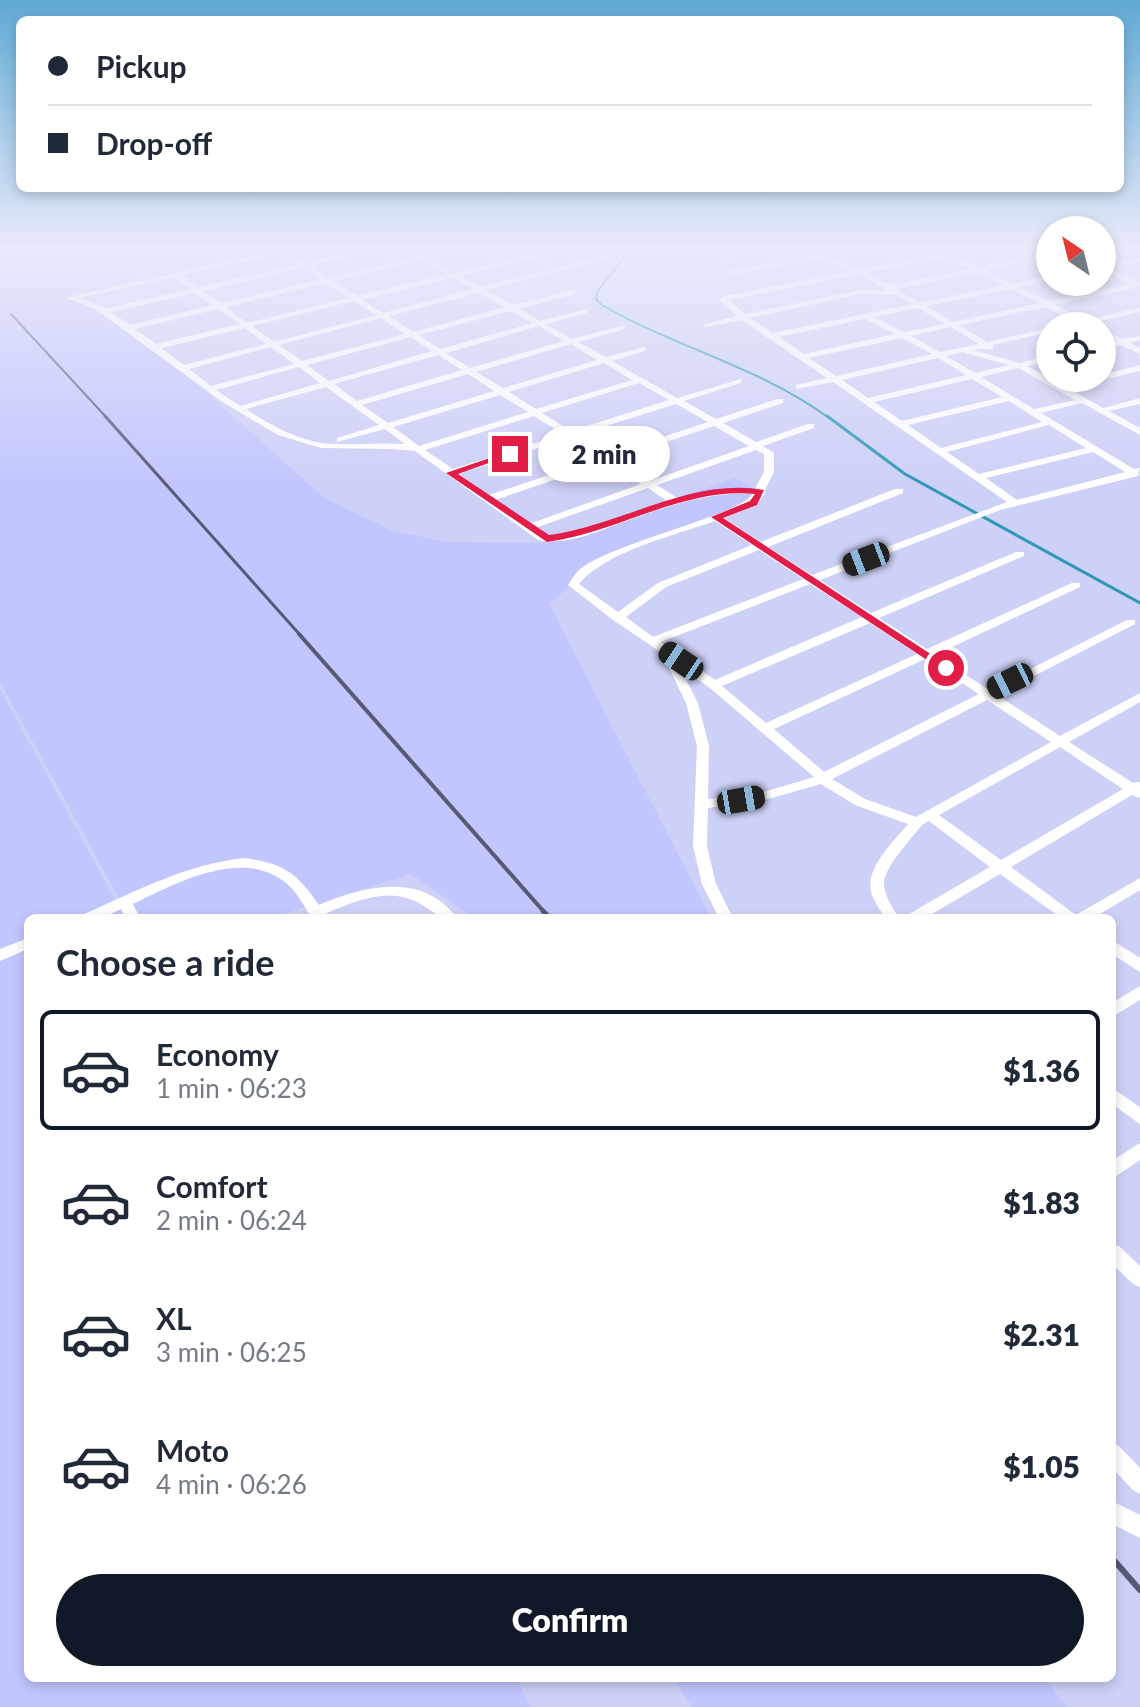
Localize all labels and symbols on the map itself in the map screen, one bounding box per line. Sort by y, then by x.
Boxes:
north arrow [1036,216,1116,296]
callout: 2 min [538,426,670,482]
route end [492,436,528,472]
car [839,539,893,579]
car [654,638,708,684]
route start [928,650,964,686]
car [983,660,1037,702]
car [715,784,767,816]

